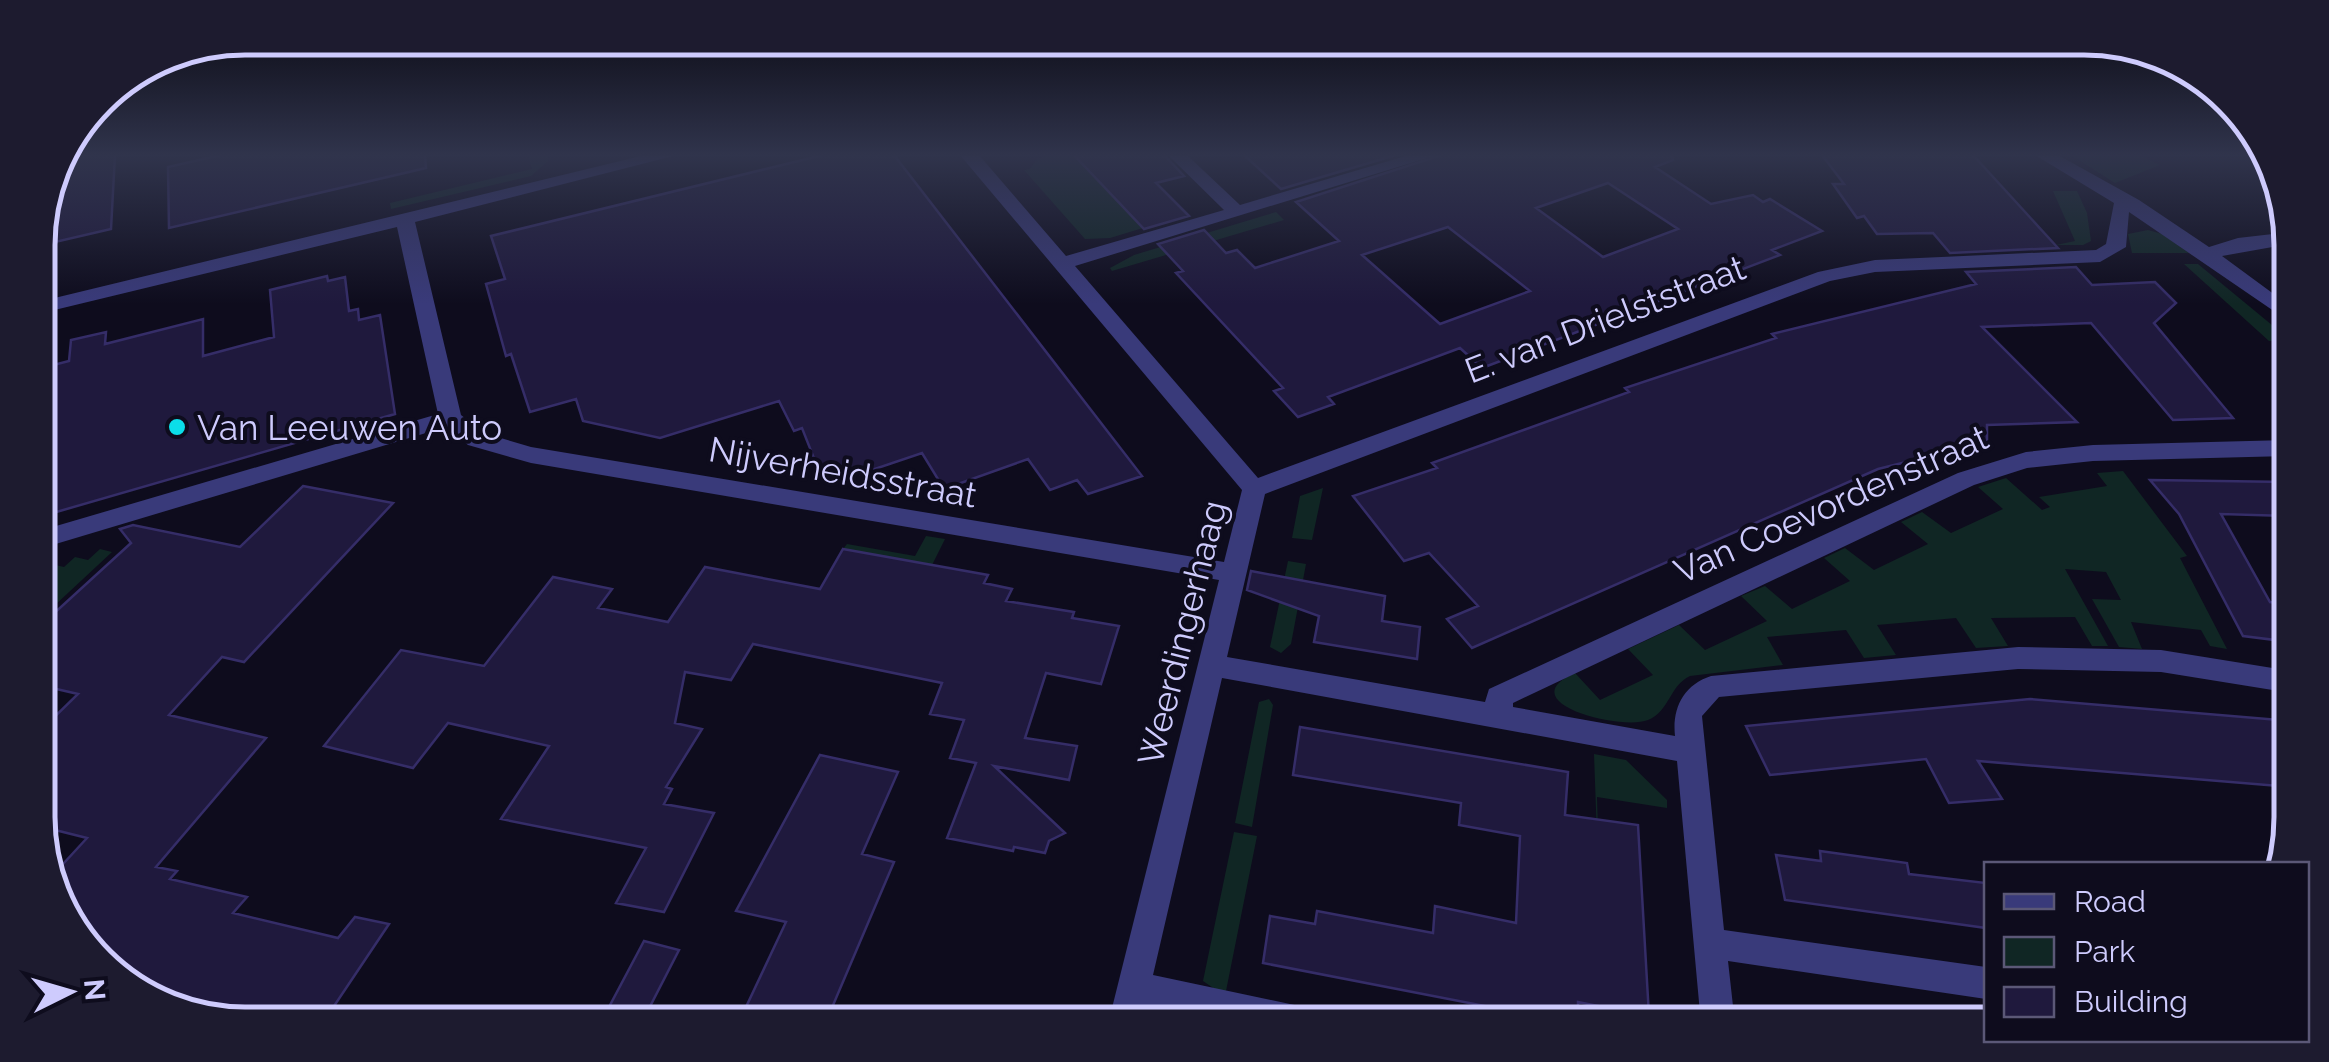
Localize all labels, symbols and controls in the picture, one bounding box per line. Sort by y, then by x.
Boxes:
street label: E. van Drielststraat [1459,247,1751,391]
place label: Van Leeuwen Auto [197,407,502,448]
marker: Van Leeuwen Auto [166,416,188,438]
street label: Van Coevordenstraat [1668,416,1995,592]
street label: Nijverheidsstraat [706,428,980,516]
street label: Weerdingerhaag [1129,496,1235,770]
legend [1984,862,2309,1042]
text: Road [2074,884,2146,919]
text: Park [2074,934,2135,969]
north arrow [20,942,120,1042]
text: N [77,978,112,1002]
text: Building [2074,984,2188,1019]

